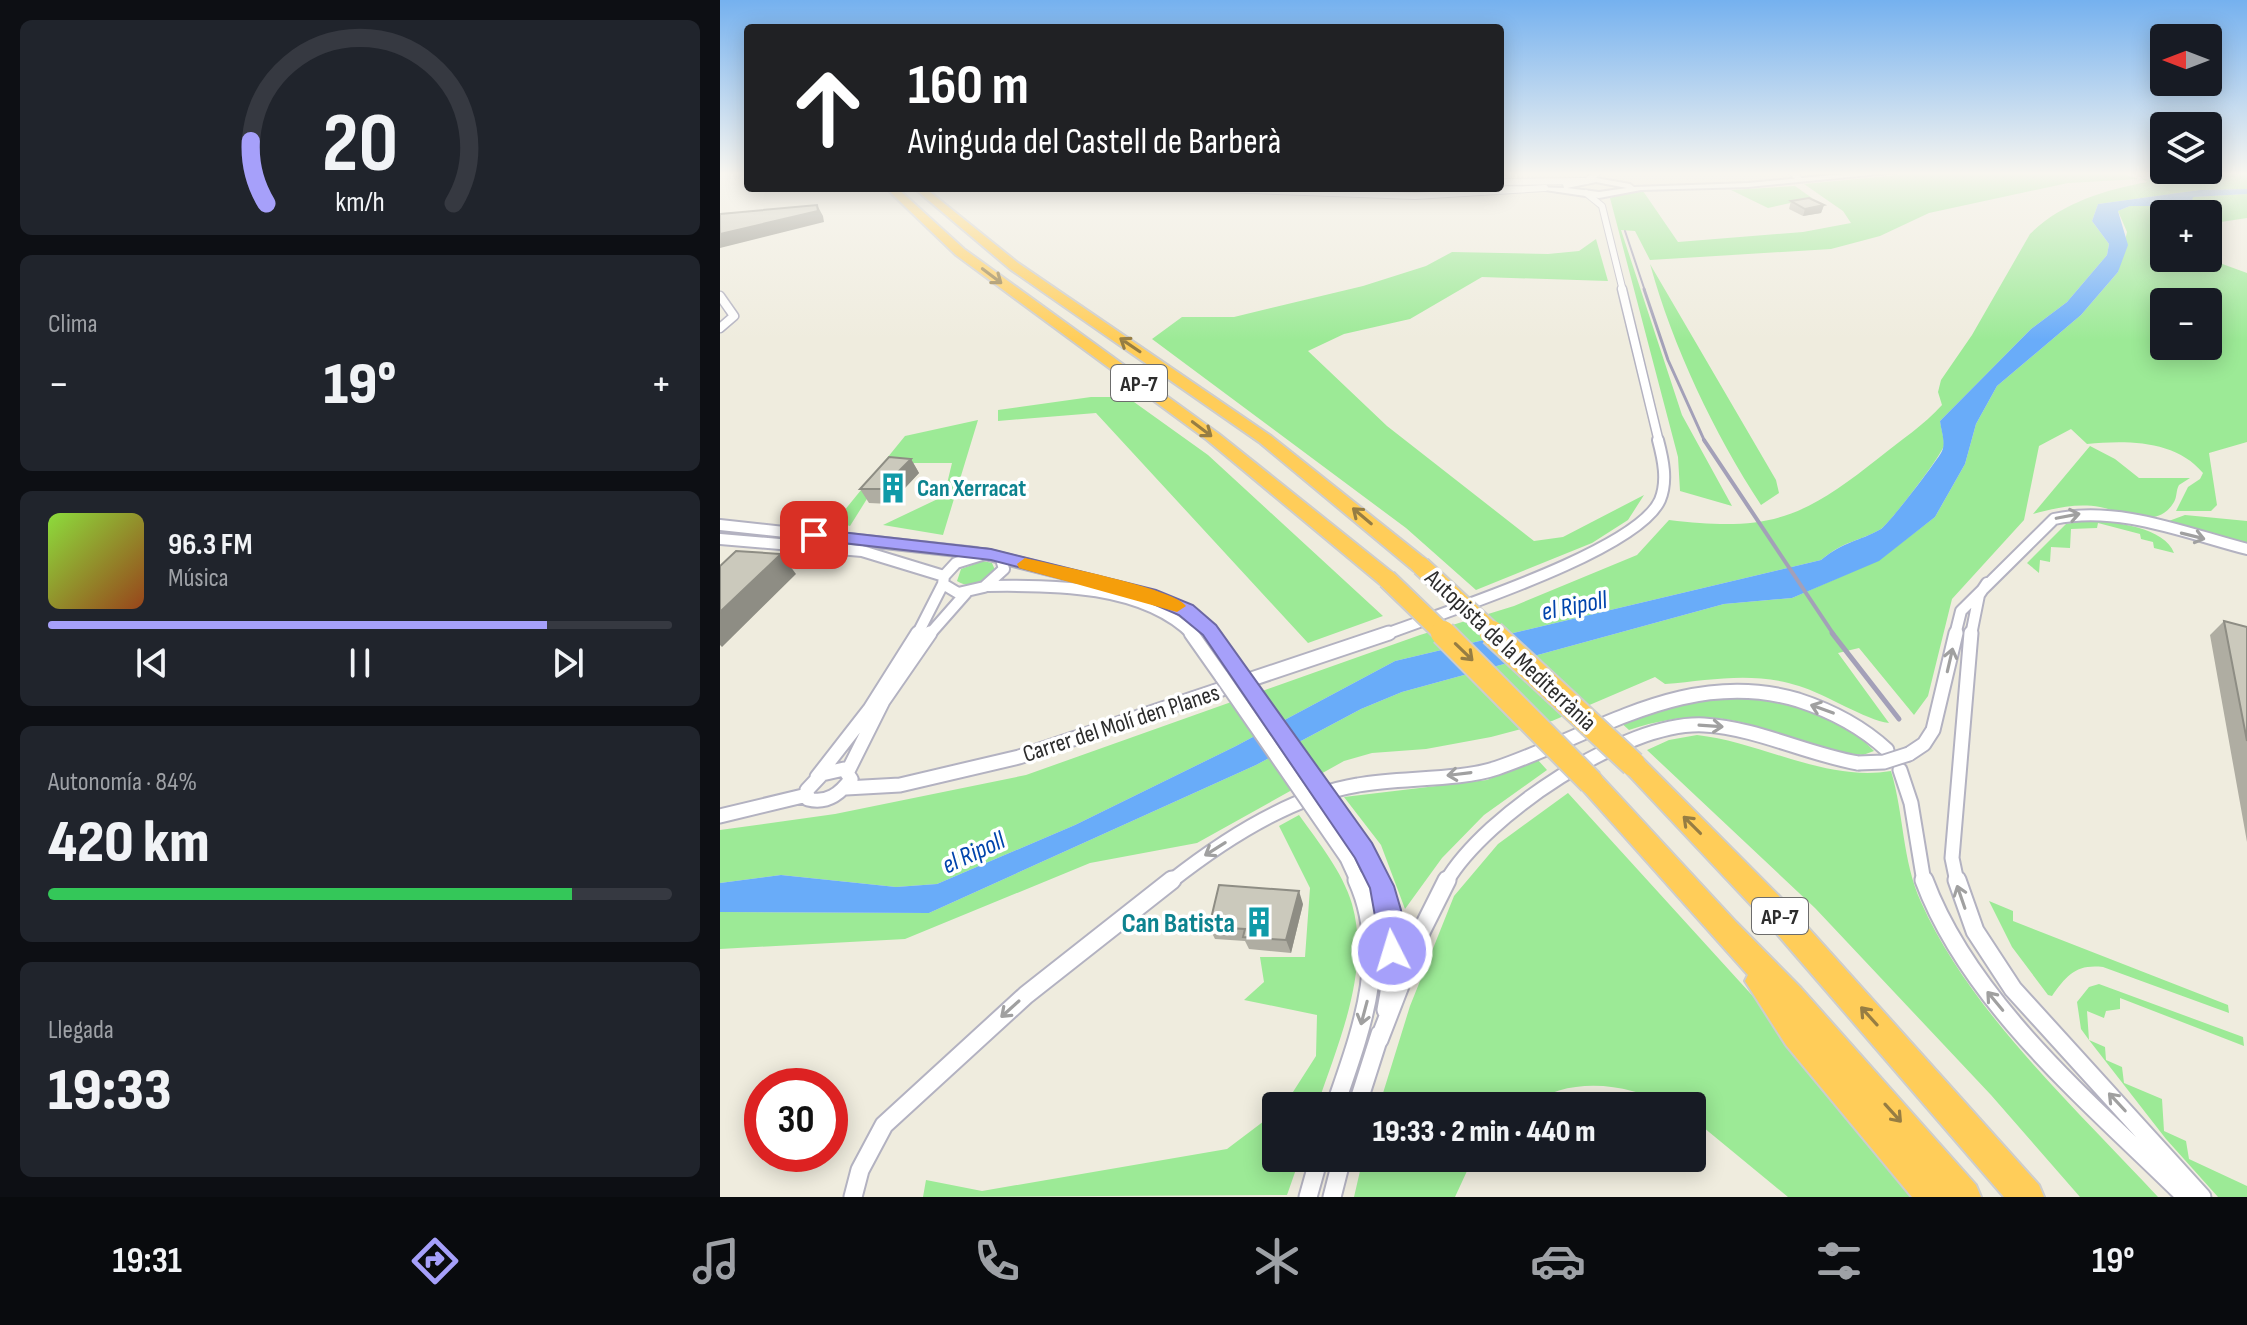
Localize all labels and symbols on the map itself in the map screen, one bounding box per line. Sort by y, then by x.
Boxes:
north arrow [2150,24,2222,96]
one-way arrow [980,267,1002,284]
one-way arrow [1119,337,1142,353]
road number: AP-7 [1111,365,1167,401]
one-way arrow [1191,420,1212,437]
building icon: Can Xerracat [876,471,910,505]
place label: Can Xerracat [917,474,1026,503]
pin [780,501,848,569]
one-way arrow [1352,507,1373,525]
one-way arrow [2055,508,2081,523]
one-way arrow [2180,529,2205,544]
street label: Autopista de la Mediterrània [1418,563,1602,737]
water label: el Ripoll [1539,585,1611,628]
one-way arrow [1454,642,1473,661]
one-way arrow [1943,648,1958,674]
street label: Carrer del Molí den Planes [1019,678,1223,769]
one-way arrow [1810,700,1835,715]
one-way arrow [1697,719,1724,734]
one-way arrow [1447,767,1473,782]
one-way arrow [1683,815,1702,835]
water label: el Ripoll [937,825,1011,881]
one-way arrow [1204,840,1226,857]
one-way arrow [1953,885,1968,910]
road number: AP-7 [1752,898,1808,934]
building icon: Can Batista [1242,905,1276,939]
place label: Can Batista [1121,907,1235,940]
position arrow [1350,909,1434,993]
one-way arrow [1986,991,2004,1011]
one-way arrow [1000,1000,1020,1018]
one-way arrow [1356,1000,1371,1026]
one-way arrow [1860,1006,1878,1026]
speed limit sign: 30 [744,1068,848,1172]
one-way arrow [2108,1093,2126,1113]
one-way arrow [1883,1102,1901,1122]

